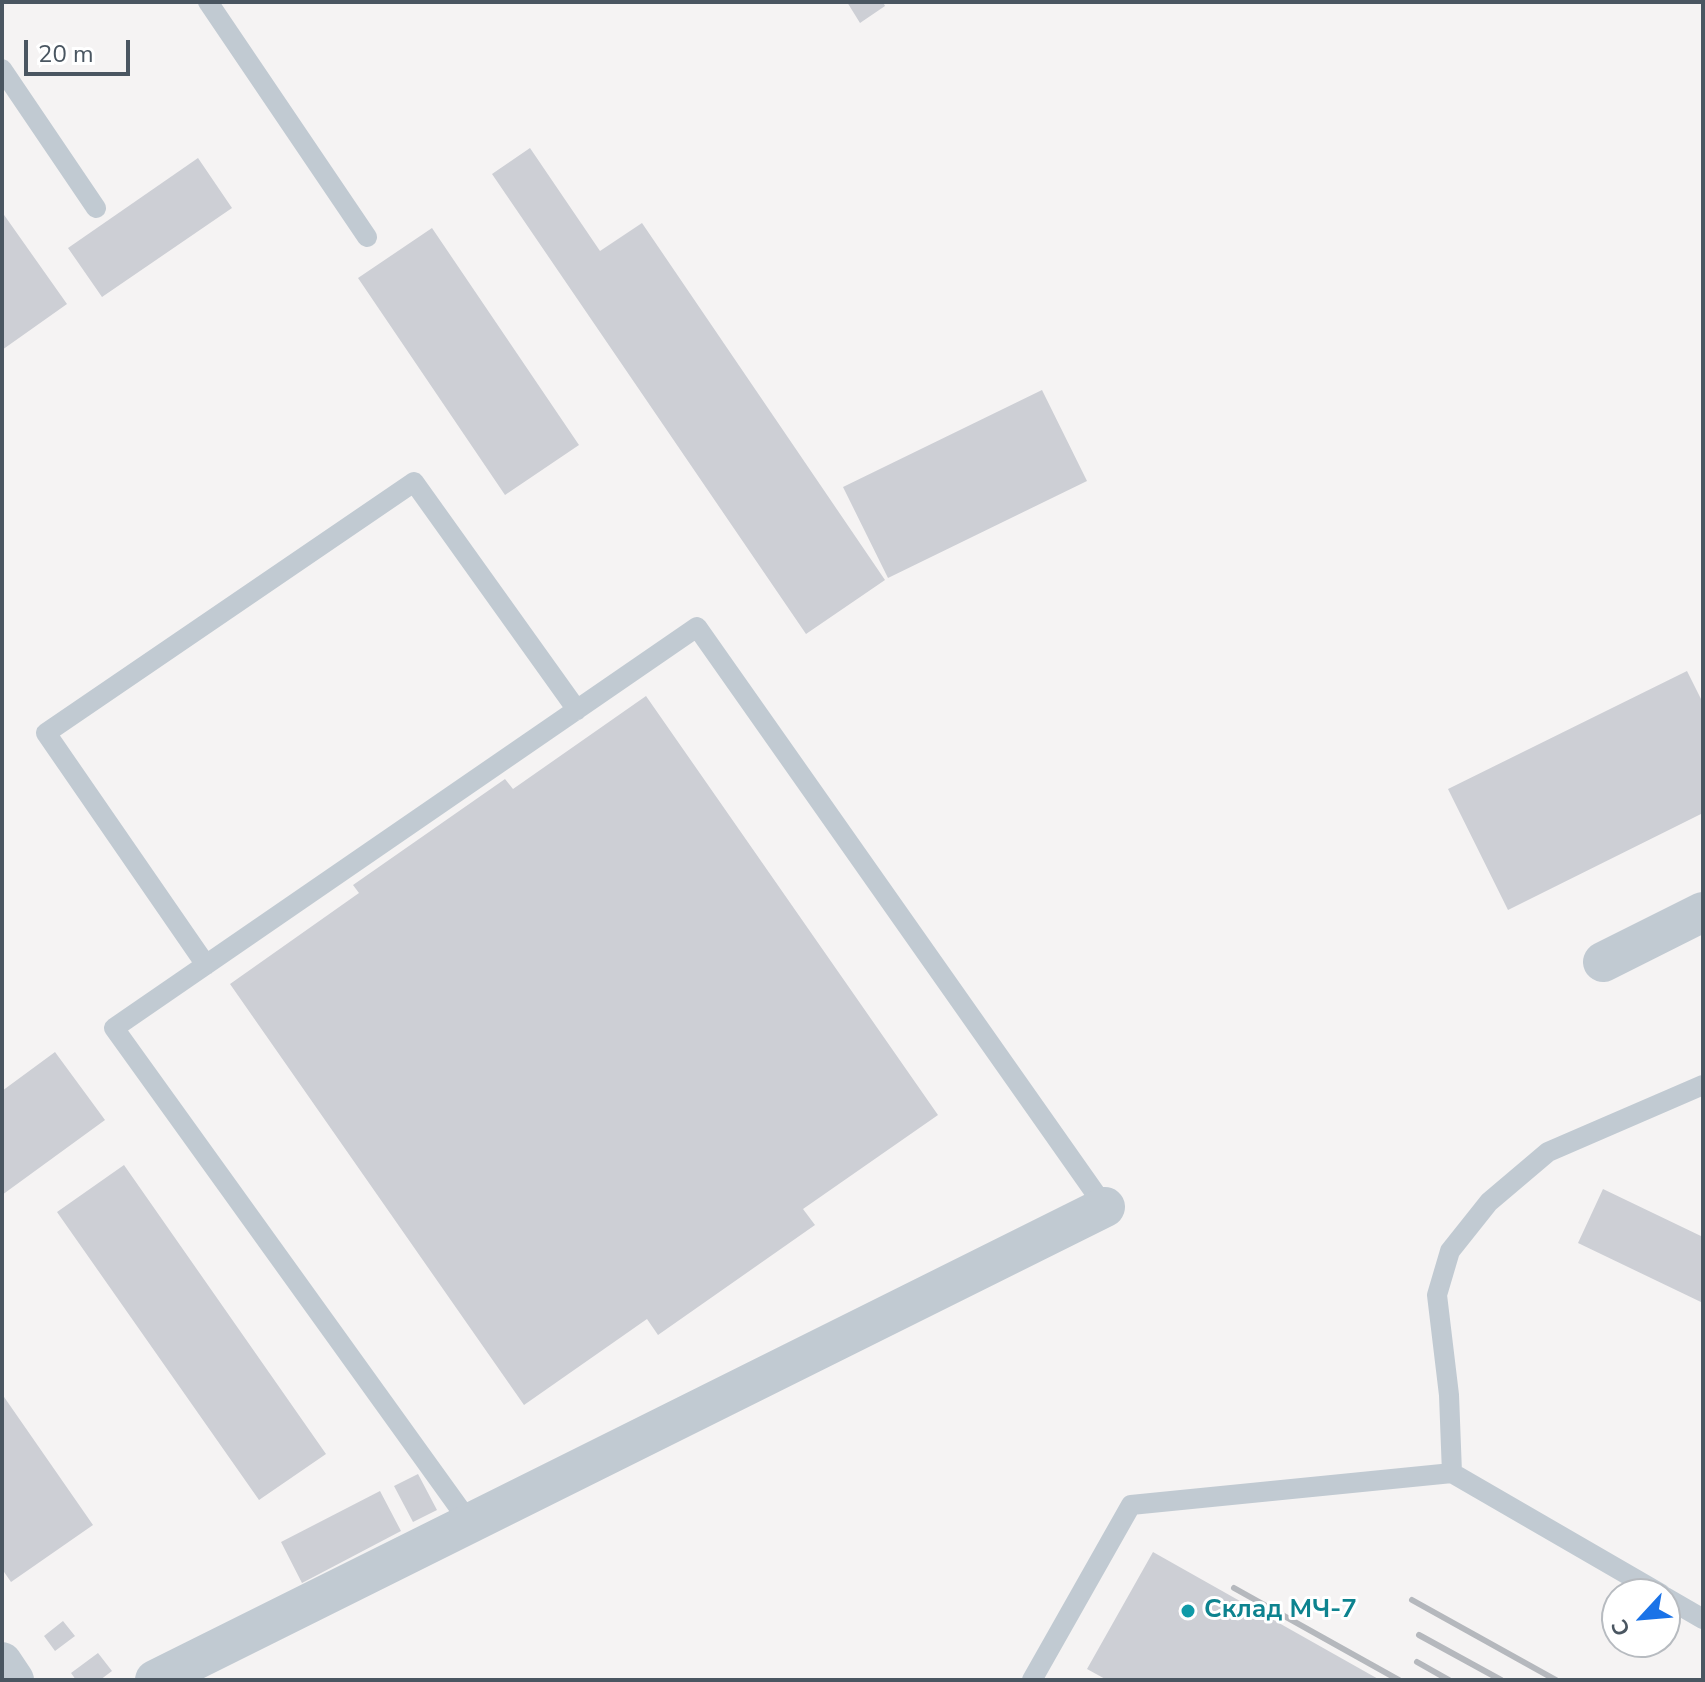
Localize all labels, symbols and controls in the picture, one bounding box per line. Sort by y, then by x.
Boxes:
scale bar [28,24,134,74]
text: 20 m [38,38,94,70]
north arrow [1601,1578,1681,1658]
place label: Склад МЧ-7 [1204,1595,1357,1627]
marker: Склад МЧ-7 [1179,1602,1197,1620]
text: С [1604,1614,1638,1641]

